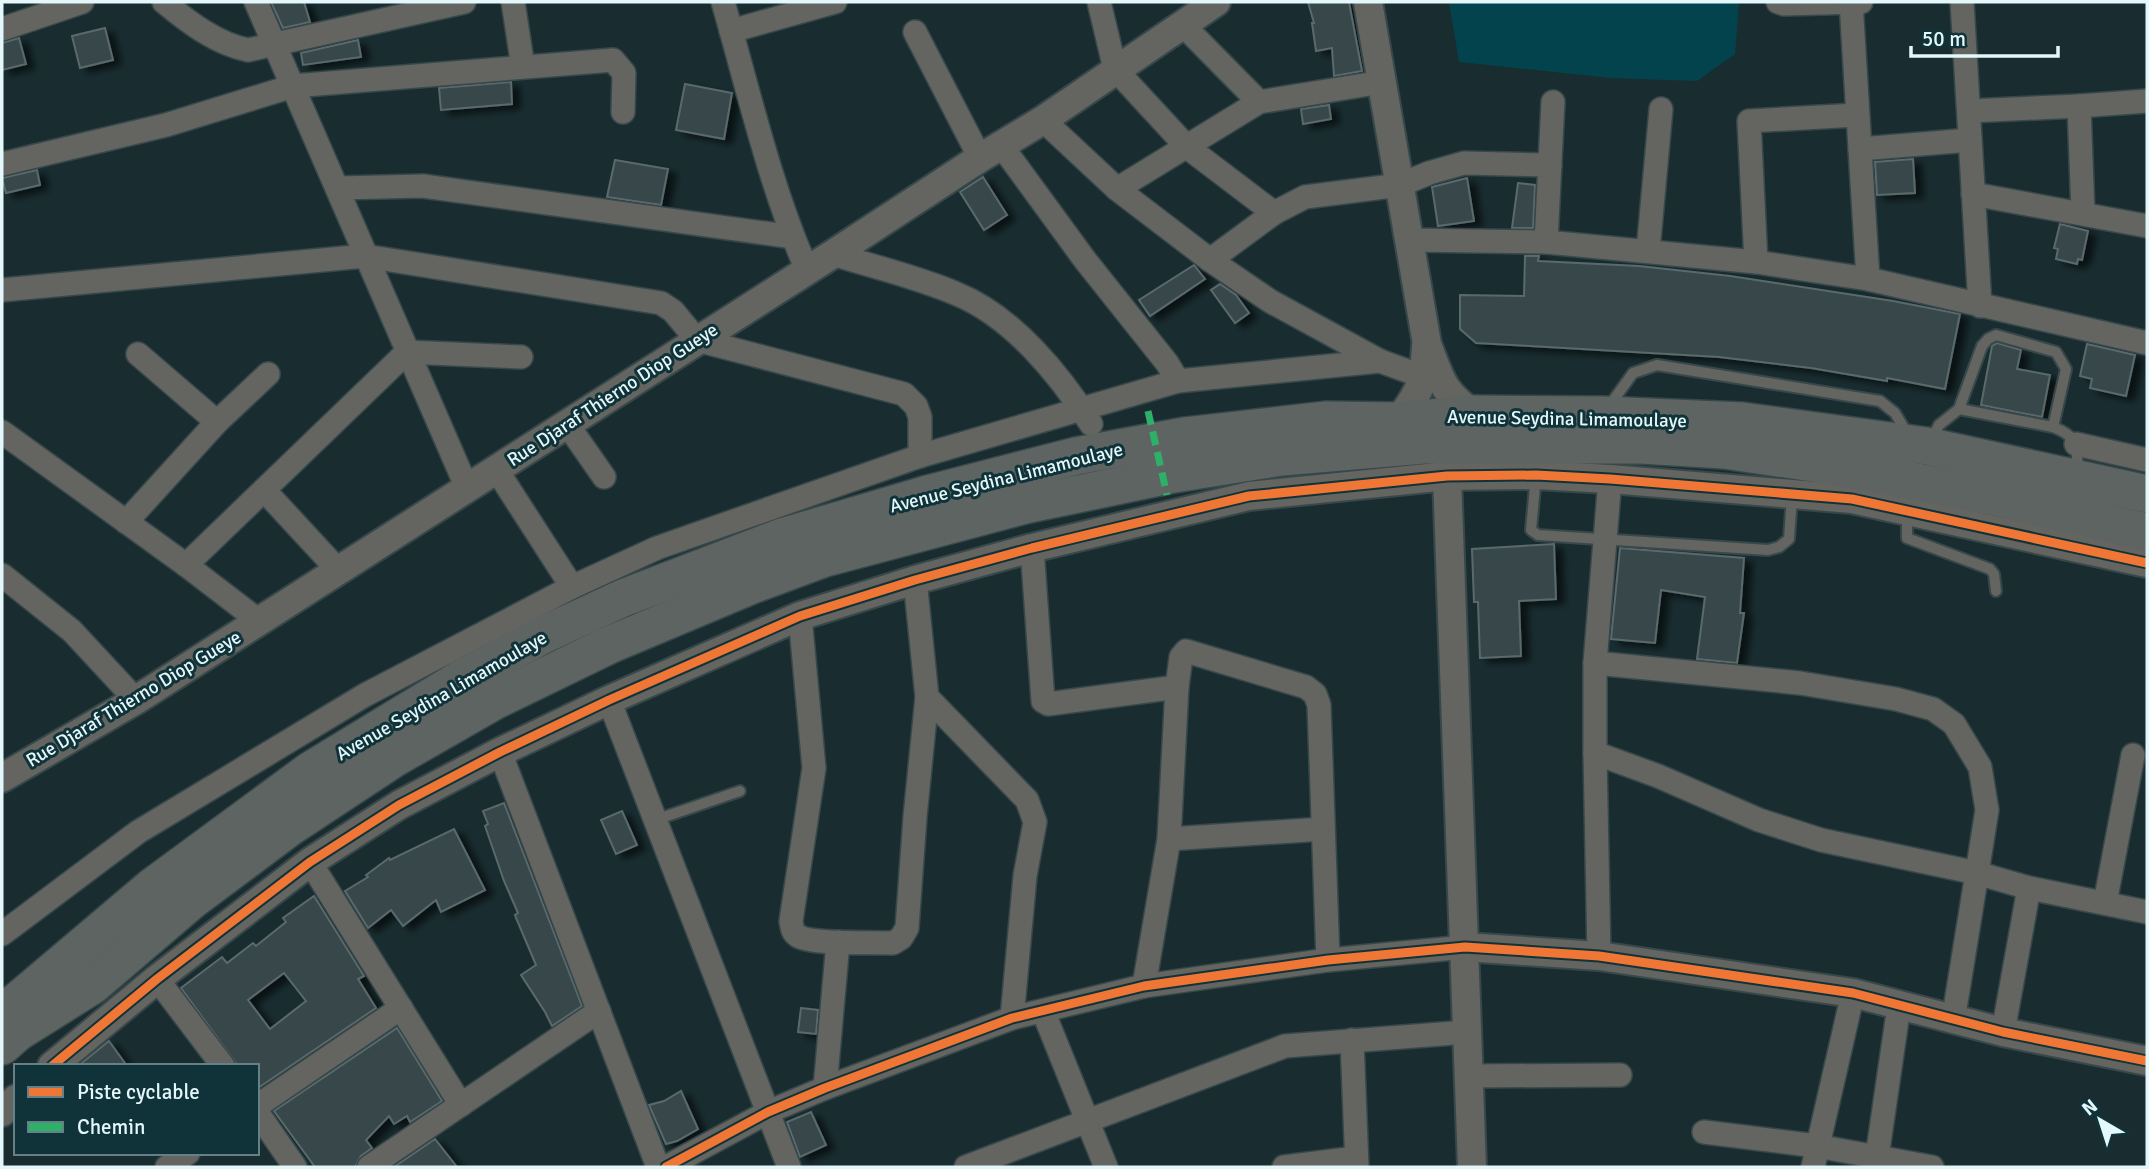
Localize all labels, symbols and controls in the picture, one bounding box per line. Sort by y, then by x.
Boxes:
scale bar [1911,14,2058,58]
text: 50 m [1922,26,1966,52]
street label: Rue Djaraf Thierno Diop Gueye [503,318,723,472]
street label: Avenue Seydina Limamoulaye [1447,405,1687,433]
street label: Avenue Seydina Limamoulaye [887,437,1125,519]
street label: Rue Djaraf Thierno Diop Gueye [22,625,245,773]
street label: Avenue Seydina Limamoulaye [332,626,551,766]
legend [14,1064,259,1155]
text: Piste cyclable [77,1079,200,1105]
north arrow [2065,1085,2135,1155]
text: N [2077,1094,2103,1121]
text: Chemin [77,1114,146,1140]

